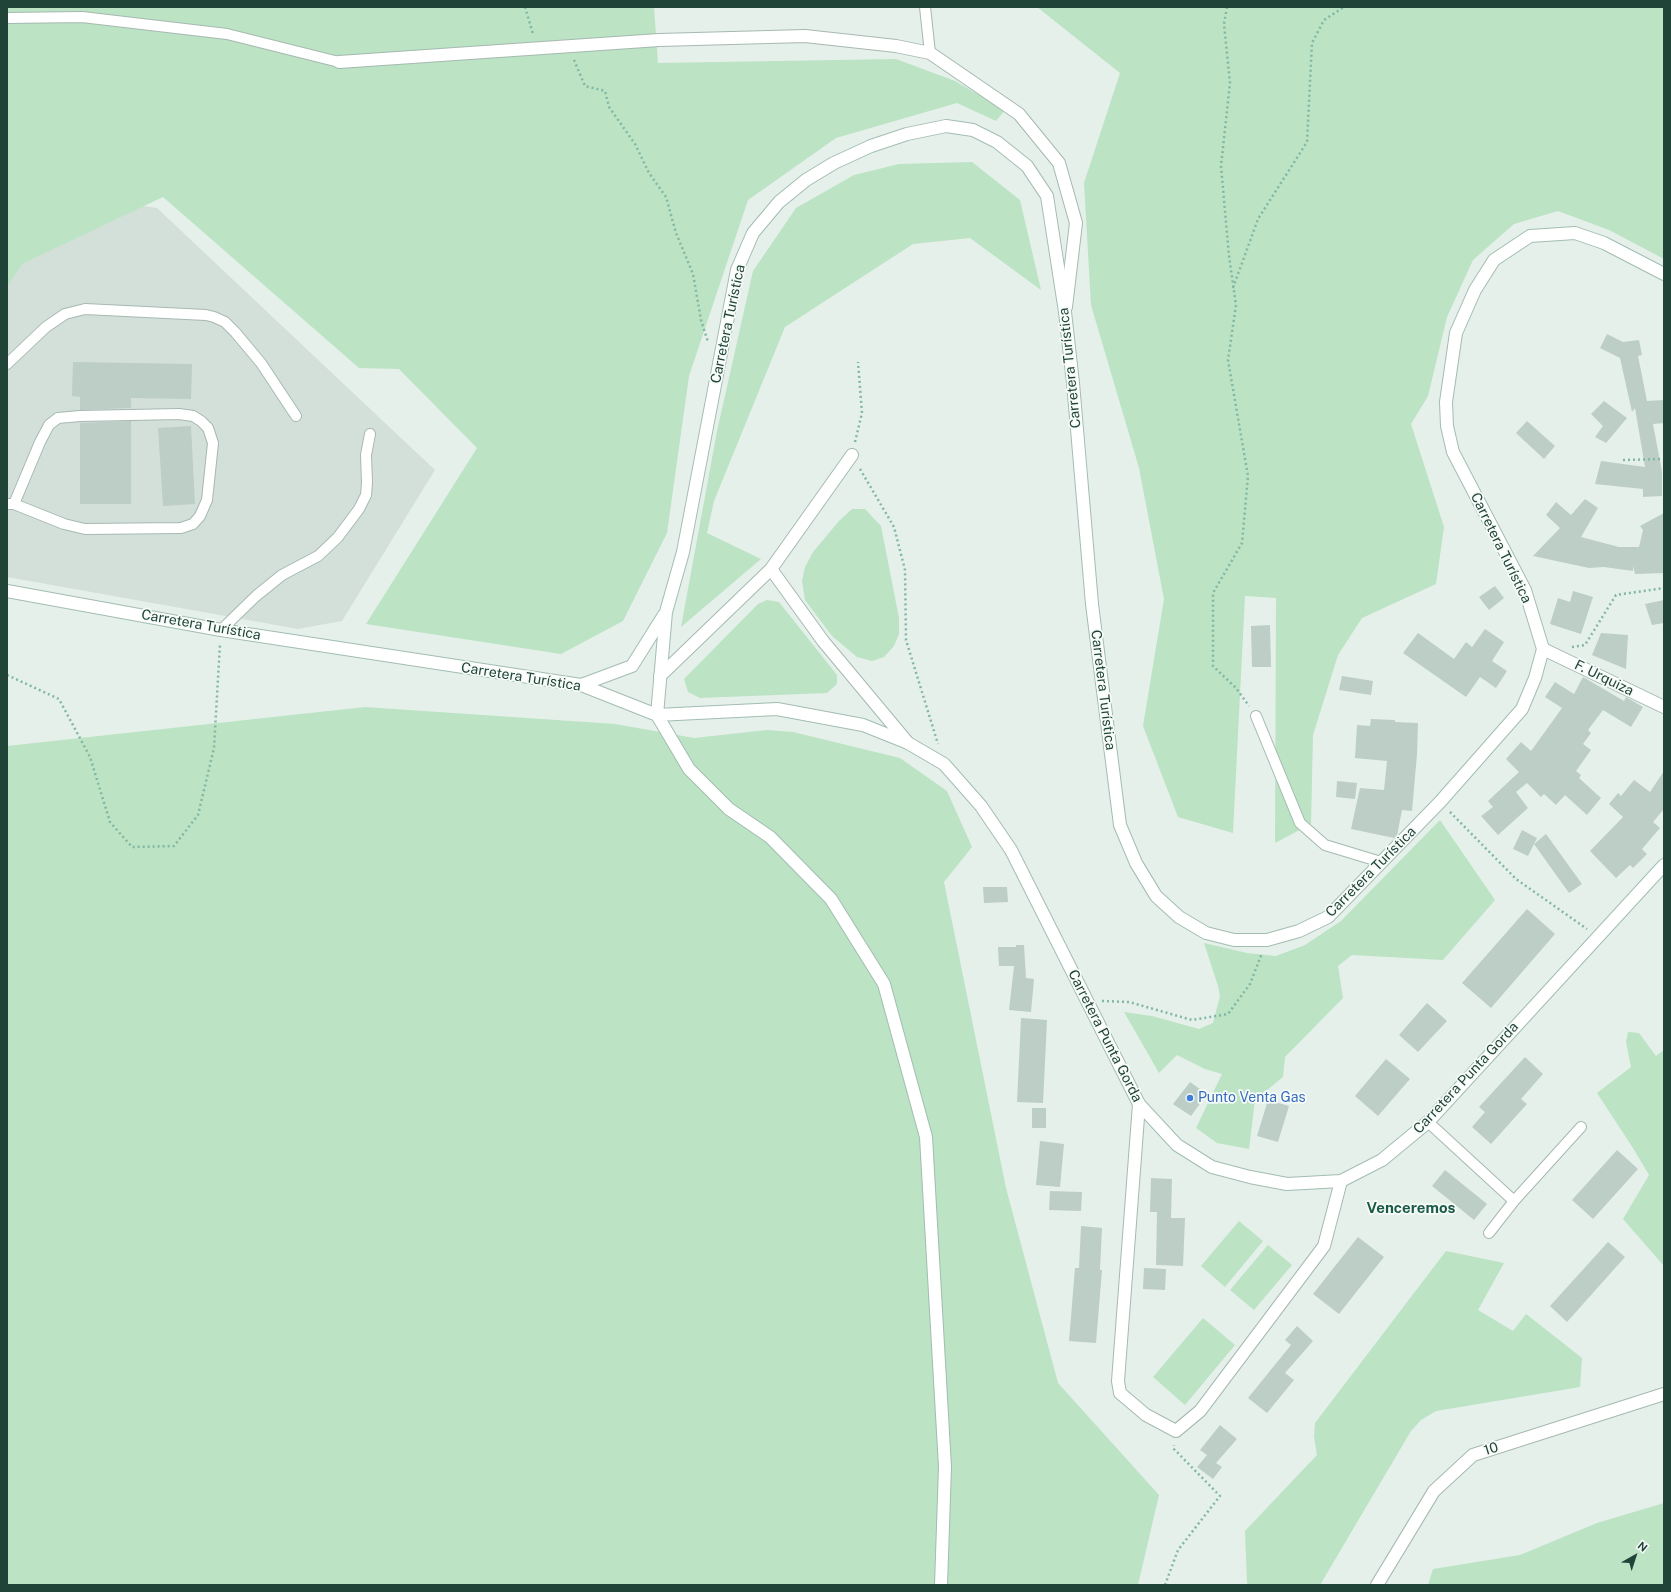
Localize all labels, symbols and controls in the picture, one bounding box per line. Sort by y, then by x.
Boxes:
street label: Carretera Turística [707,263,749,385]
street label: Carretera Turística [1055,307,1085,429]
street label: Carretera Turística [1467,490,1535,606]
street label: Carretera Turística [140,606,262,644]
street label: Carretera Turística [1087,629,1119,751]
street label: F. Urquiza [1572,656,1636,700]
street label: Carretera Turística [460,659,582,695]
street label: Carretera Turística [1322,823,1420,921]
street label: Carretera Punta Gorda [1064,967,1146,1105]
street label: Carretera Punta Gorda [1410,1019,1522,1137]
place label: Punto Venta Gas [1198,1090,1305,1106]
marker: Punto Venta Gas [1185,1093,1195,1103]
district label: Venceremos [1367,1199,1455,1217]
street label: 10 [1482,1439,1500,1459]
north arrow [1615,1536,1655,1576]
text: N [1635,1539,1650,1554]

